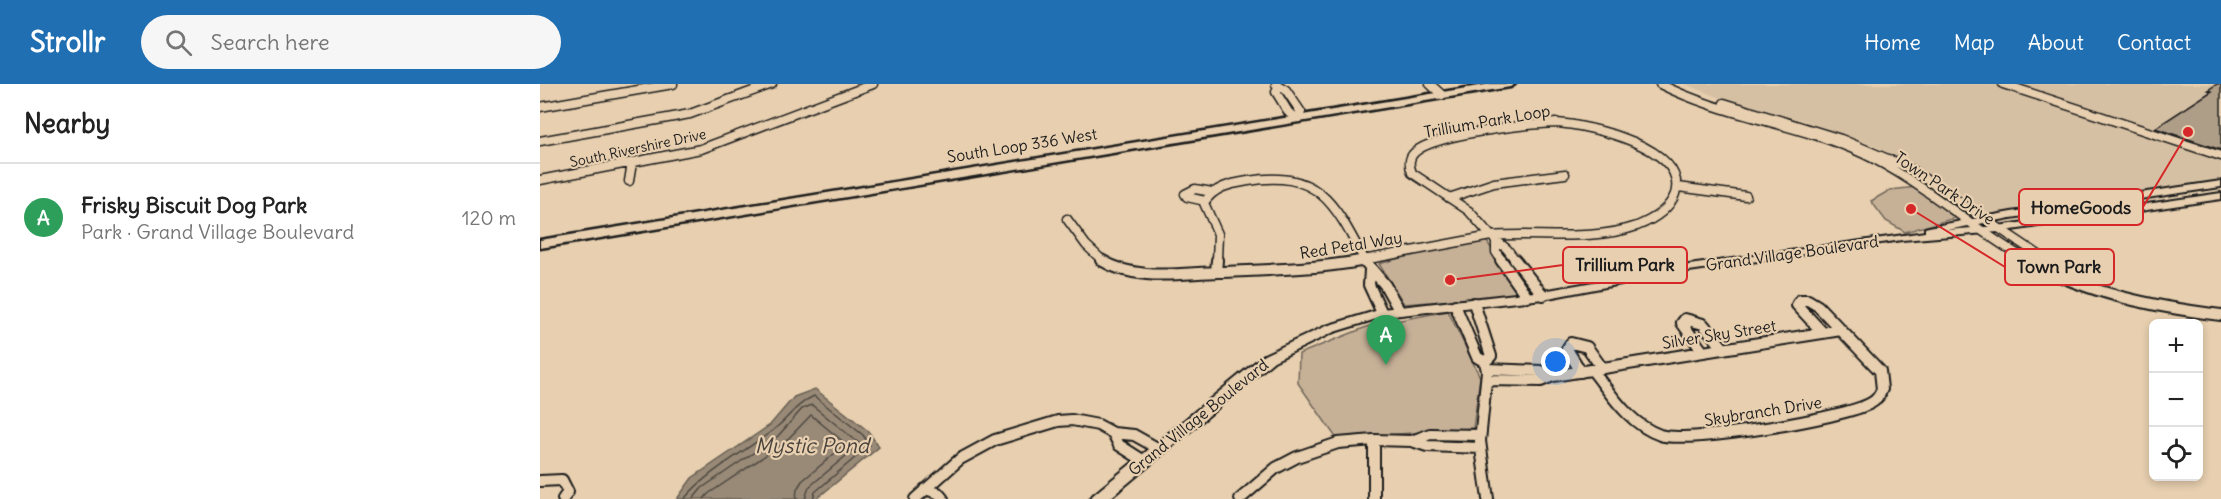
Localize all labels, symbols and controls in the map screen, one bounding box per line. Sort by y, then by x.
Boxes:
search box [141,15,561,69]
text: Strollr [30,24,105,60]
icon: search [162,26,195,59]
text: Search here [210,28,330,56]
text: Home [1864,29,1921,56]
text: Map [1954,29,1995,56]
text: About [2028,29,2084,56]
text: Contact [2117,29,2191,56]
street label: Trillium Park Loop [1422,100,1552,142]
text: Nearby [24,107,110,140]
street label: South Loop 336 West [946,123,1099,167]
street label: South Rivershire Drive [568,125,708,171]
street label: Town Park Drive [1891,147,1999,229]
callout: HomeGoods [2019,189,2143,225]
text: Frisky Biscuit Dog Park [81,191,307,219]
text: HomeGoods [2031,196,2131,219]
text: A [37,205,50,230]
text: 120 m [462,205,516,230]
text: Park · Grand Village Boulevard [81,219,354,244]
street label: Red Petal Way [1298,227,1404,263]
street label: Grand Village Boulevard [1704,231,1880,275]
callout: Trillium Park [1563,247,1687,283]
callout: Town Park [2005,249,2114,285]
text: Trillium Park [1575,253,1675,276]
text: Town Park [2017,255,2101,278]
street label: Silver Sky Street [1660,315,1778,353]
pin: A [1366,316,1406,365]
map controls [2149,319,2203,481]
button: + [2149,319,2203,373]
your location [1541,347,1570,376]
street label: Grand Village Boulevard [1124,354,1272,480]
button: − [2149,373,2203,427]
street label: Skybranch Drive [1703,392,1823,430]
button: locate [2149,427,2203,481]
water label: Mystic Pond [755,432,872,459]

